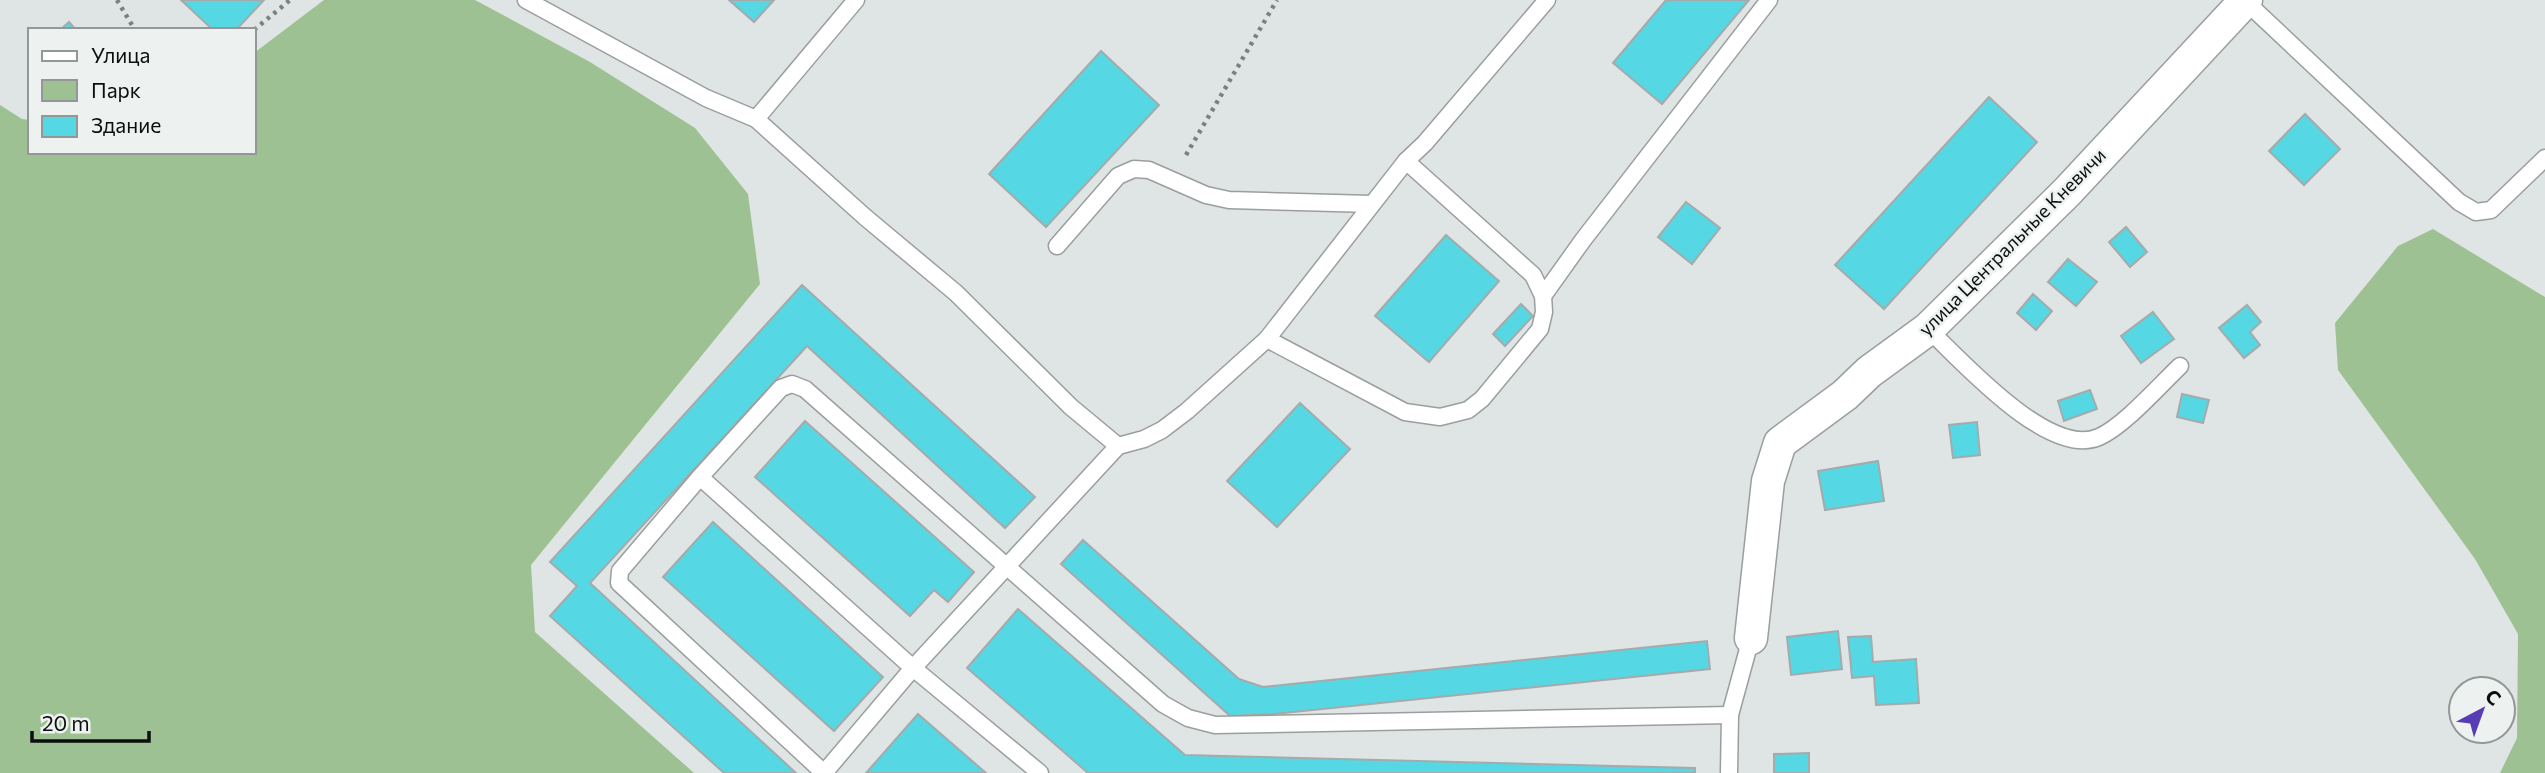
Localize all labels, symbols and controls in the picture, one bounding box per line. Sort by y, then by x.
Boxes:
legend [28,28,256,154]
text: Улица [91,42,150,67]
text: Парк [91,77,141,102]
text: Здание [91,112,161,137]
street label: улица Центральные Кневичи [1913,143,2110,340]
north arrow [2447,675,2517,745]
text: С [2481,684,2506,710]
scale bar [32,700,149,744]
text: 20 m [42,710,90,735]

